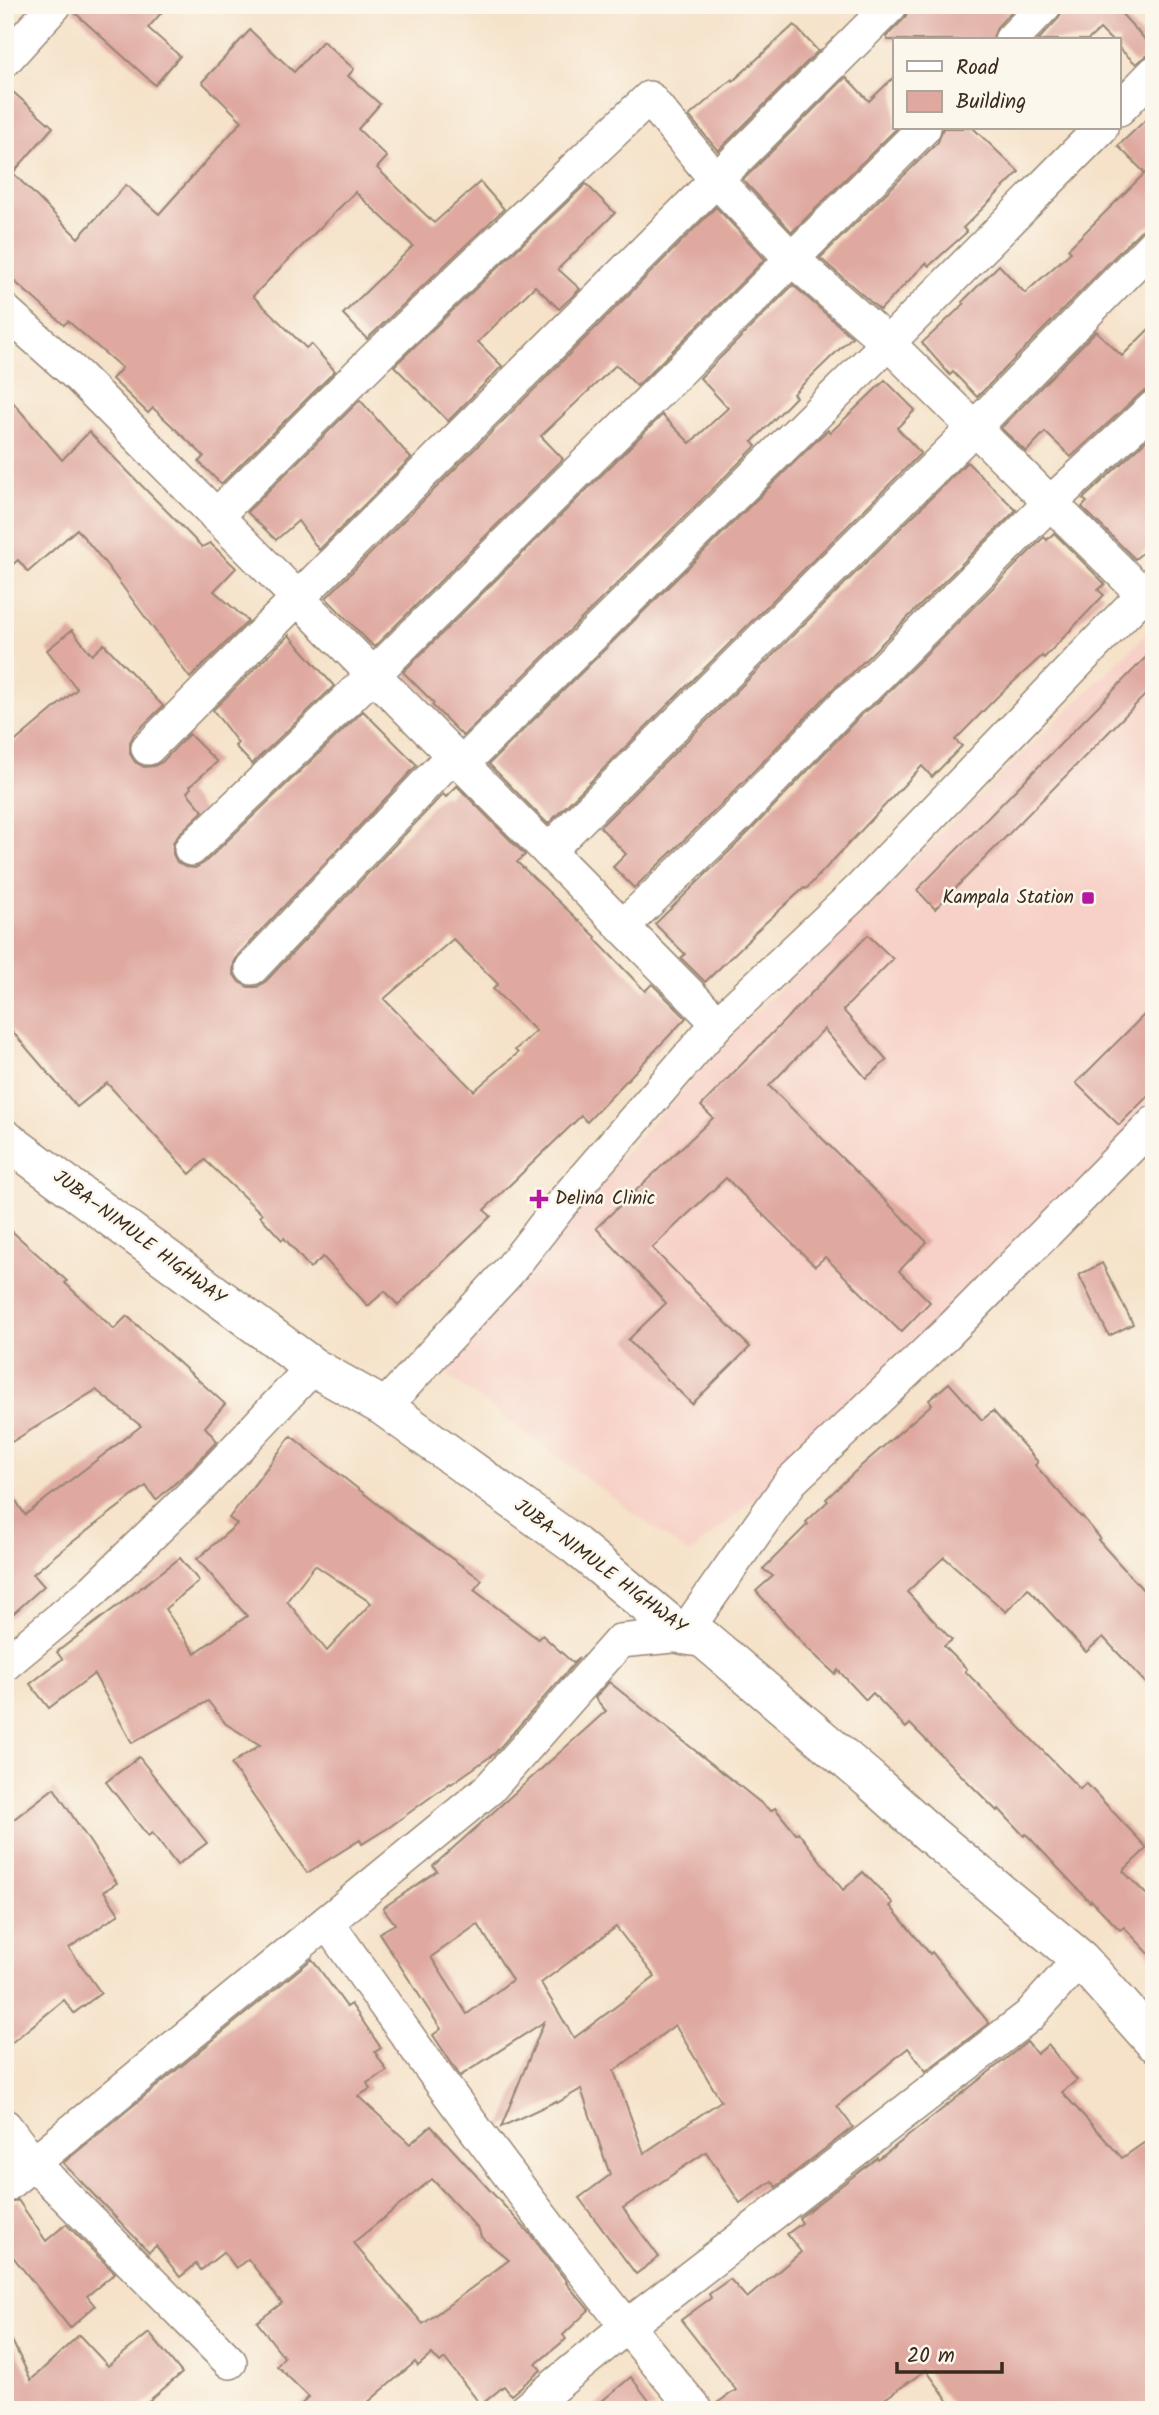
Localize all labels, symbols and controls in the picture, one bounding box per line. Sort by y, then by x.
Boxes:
legend [893,38,1120,130]
text: Road [956,52,999,85]
text: Building [956,86,1026,119]
place label: Kampala Station [943,883,1074,913]
marker: Kampala Station [1080,890,1096,906]
street label: JUBA–NIMULE HIGHWAY [46,1163,233,1314]
place label: Delina Clinic [555,1184,655,1214]
marker: Delina Clinic [529,1189,549,1209]
street label: JUBA–NIMULE HIGHWAY [507,1492,694,1643]
scale bar [897,2331,1002,2375]
text: 20 m [907,2340,955,2373]

